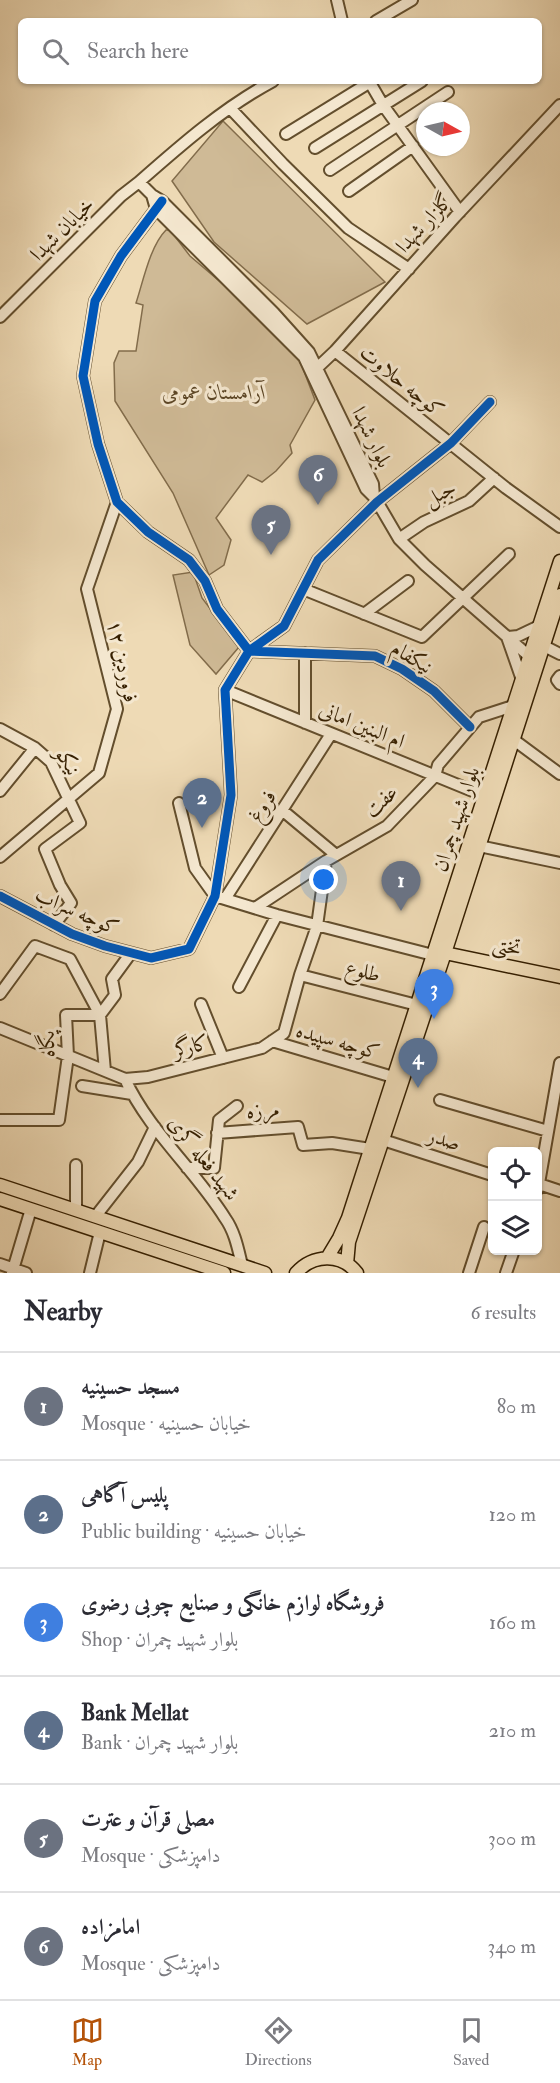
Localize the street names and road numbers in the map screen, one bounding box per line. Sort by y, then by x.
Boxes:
street label: گلزار شهدا [390,188,459,259]
street label: خیابان شهدا [24,191,100,267]
street label: کوچه حلاوت [354,339,450,424]
street label: بلوار شهدا [345,402,398,472]
street label: جبل [420,474,461,514]
street label: ۱۲ فروردین [101,617,144,705]
street label: نیکفام [384,635,437,684]
street label: ام البنین امانی [313,696,409,759]
street label: نیکو [47,740,87,781]
street label: بلوار شهید چمران [427,763,486,875]
street label: عفت [359,779,404,824]
street label: فروغ [242,785,286,830]
street label: کوچه سراب [31,881,123,942]
street label: تختی [490,930,524,964]
street label: طلوع [342,954,383,993]
street label: کوچه سپیده [293,1017,383,1067]
street label: کارگر [168,1028,212,1064]
street label: پگاه [34,1029,62,1058]
street label: مرزه [245,1096,281,1126]
street label: شهید فعله گری [162,1110,246,1206]
street label: صدر [422,1121,464,1157]

